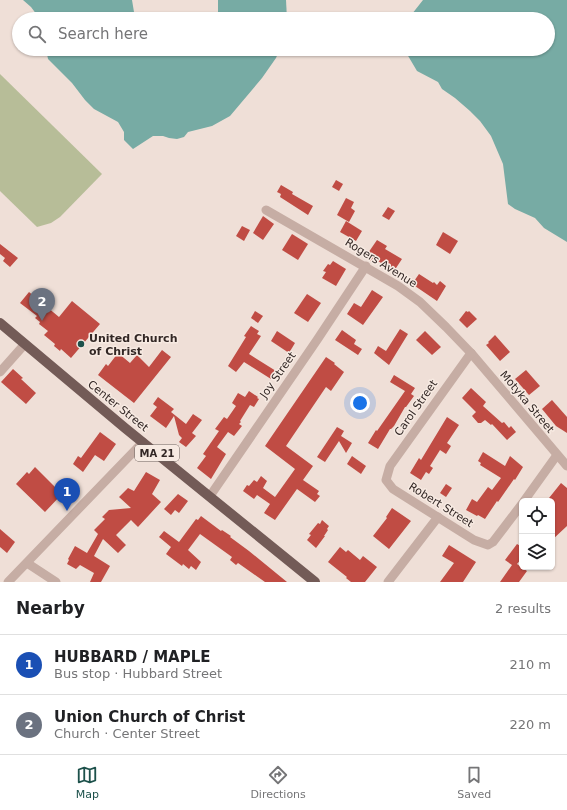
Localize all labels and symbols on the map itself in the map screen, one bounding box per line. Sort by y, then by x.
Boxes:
street label: Rogers Avenue [343,236,420,290]
pin: 2 [29,288,55,321]
place label: United Church of Christ [89,332,177,358]
marker: United Church of Christ [76,339,86,349]
street label: Joy Street [257,349,299,401]
street label: Motyka Street [497,368,557,436]
street label: Carol Street [392,377,440,439]
street label: Center Street [85,378,151,435]
your location [350,393,370,413]
road number: MA 21 [135,445,179,461]
pin: 1 [54,478,80,511]
street label: Robert Street [406,480,476,530]

